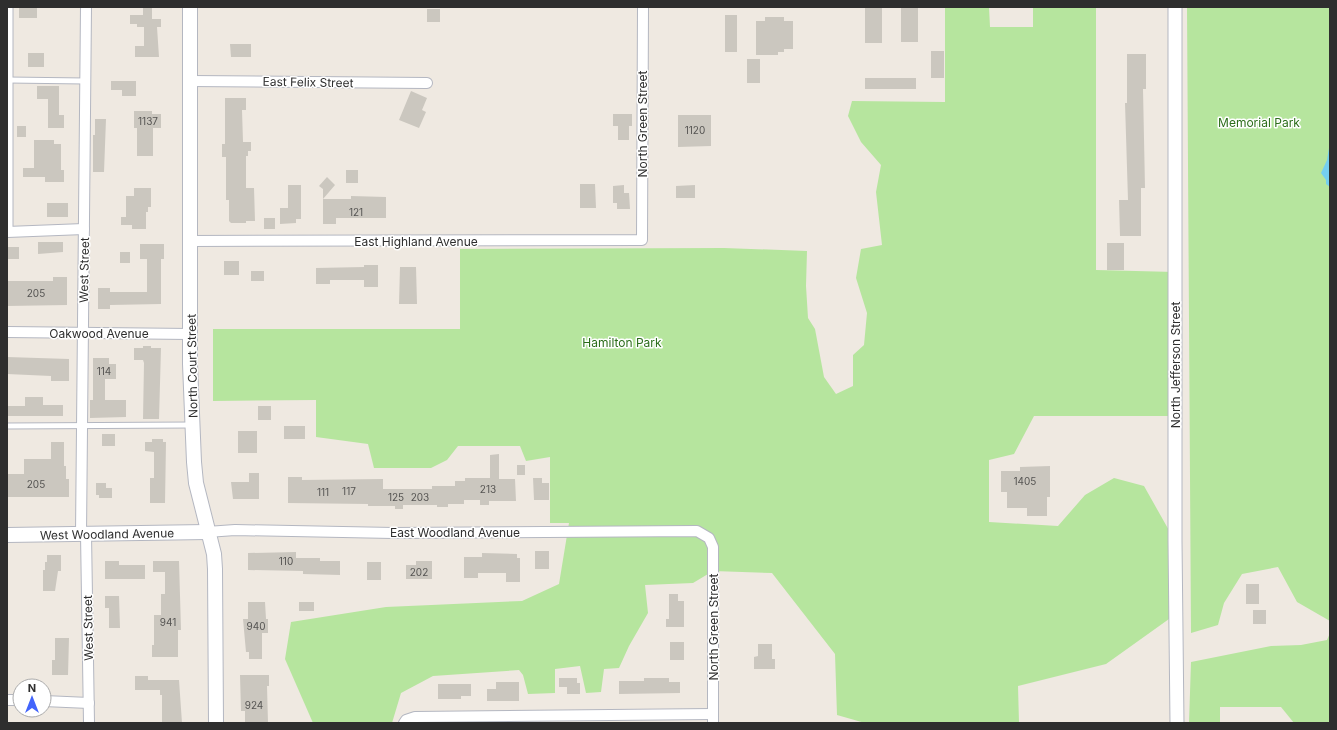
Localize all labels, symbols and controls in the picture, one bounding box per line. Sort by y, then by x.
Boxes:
street label: North Green Street [635,70,650,177]
street label: East Felix Street [262,74,354,90]
house number: 1137 [138,115,158,127]
park label: Memorial Park [1218,115,1300,130]
house number: 1120 [685,124,705,136]
house number: 121 [349,206,363,218]
street label: East Highland Avenue [354,234,478,249]
street label: West Street [76,237,92,303]
house number: 205 [27,287,45,299]
street label: North Jefferson Street [1168,302,1183,428]
street label: North Court Street [184,314,200,418]
street label: Oakwood Avenue [49,326,149,341]
park label: Hamilton Park [582,335,662,350]
house number: 114 [97,365,111,377]
house number: 1405 [1014,475,1036,487]
house number: 205 [27,478,45,490]
house number: 213 [480,483,496,495]
house number: 117 [342,485,356,497]
house number: 111 [317,486,329,498]
house number: 125 [388,491,404,503]
house number: 203 [411,491,429,503]
street label: West Woodland Avenue [40,525,174,543]
street label: East Woodland Avenue [390,525,520,540]
house number: 110 [279,555,293,567]
house number: 202 [410,566,428,578]
street label: North Green Street [706,573,721,680]
street label: West Street [80,595,96,661]
house number: 941 [160,616,176,628]
house number: 940 [247,620,265,632]
north arrow [12,678,52,718]
text: N [28,681,36,695]
house number: 924 [245,699,263,711]

